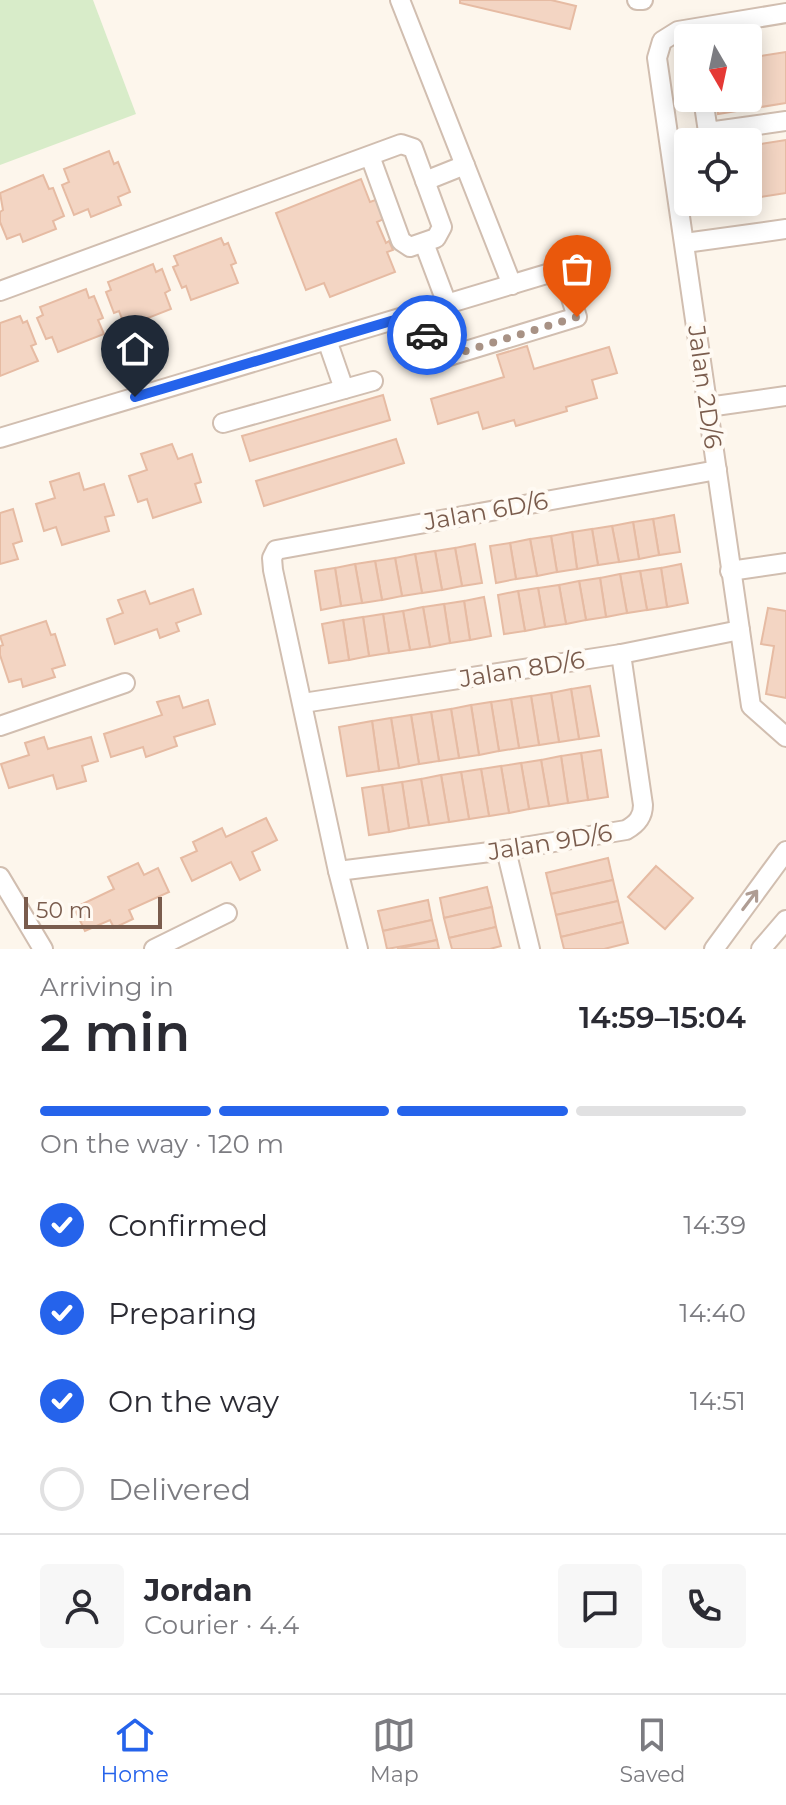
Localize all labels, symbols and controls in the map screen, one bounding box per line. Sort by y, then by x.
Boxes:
north arrow [674,24,762,112]
map controls [674,24,762,216]
button: locate [674,128,762,216]
pin [543,235,611,317]
icon: bag [555,247,599,291]
courier [387,295,467,375]
icon: car [405,313,449,357]
pin [101,315,169,397]
street label: Jalan 2D/6 [682,322,728,451]
icon: home [113,327,157,371]
street label: Jalan 6D/6 [421,486,550,536]
street label: Jalan 8D/6 [456,645,587,693]
street label: Jalan 9D/6 [485,818,614,866]
one-way arrow [741,890,758,911]
scale bar [24,893,162,929]
text: 50 m [36,897,92,924]
text: Arriving in [40,971,174,1003]
text: 14:59–15:04 [579,999,746,1036]
text: 2 min [40,1001,190,1064]
text: On the way · 120 m [40,1128,284,1160]
icon: check [40,1203,84,1247]
text: Confirmed [108,1207,268,1244]
text: 14:39 [683,1209,746,1241]
icon: check [40,1291,84,1335]
text: Preparing [108,1295,257,1332]
text: 14:40 [679,1297,746,1329]
icon: check [40,1379,84,1423]
text: On the way [108,1383,279,1420]
text: 14:51 [690,1385,746,1417]
text: Delivered [108,1471,251,1508]
button: person [40,1564,124,1648]
button: chat [558,1564,642,1648]
button: phone [662,1564,746,1648]
text: Jordan [144,1572,253,1609]
text: Courier · 4.4 [144,1609,299,1641]
tab: Home [100,1713,169,1788]
tab: Map [370,1713,419,1788]
tab: Saved [619,1713,686,1788]

